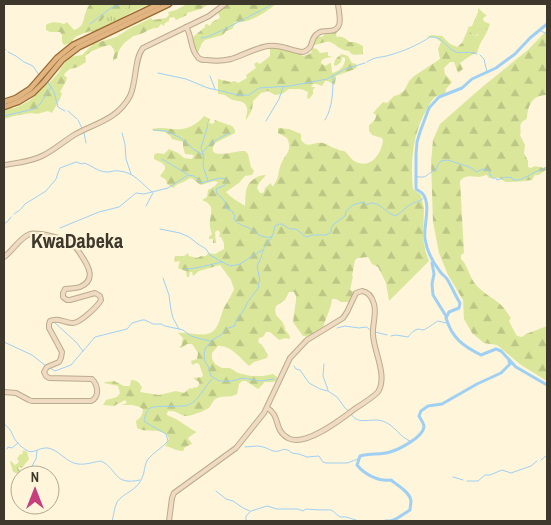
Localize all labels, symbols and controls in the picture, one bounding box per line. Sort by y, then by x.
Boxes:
district label: KwaDabeka [31,227,123,254]
north arrow [10,465,60,515]
text: N [31,468,39,486]

